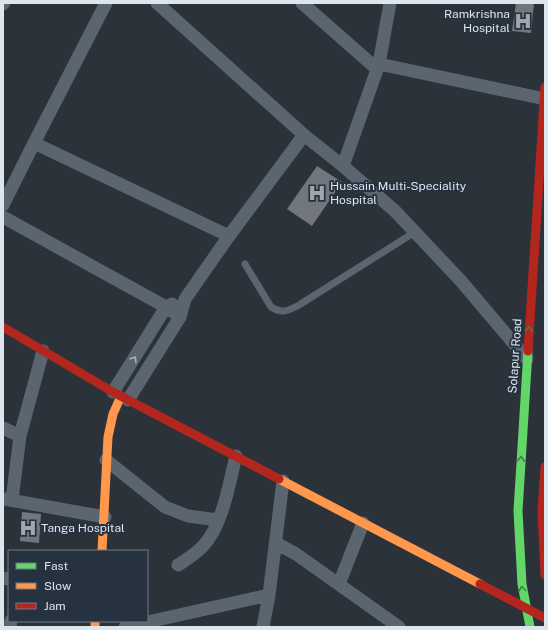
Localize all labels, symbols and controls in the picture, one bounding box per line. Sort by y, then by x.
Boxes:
place label: Ramkrishna Hospital [444,7,510,35]
hospital icon: Ramkrishna Hospital [513,11,533,31]
place label: Hussain Multi-Speciality Hospital [330,179,467,207]
hospital icon: Hussain Multi-Speciality Hospital [307,183,327,203]
street label: Solapur Road [505,318,525,394]
one-way arrow [524,326,533,332]
one-way arrow [129,356,136,363]
one-way arrow [516,456,525,462]
hospital icon: Tanga Hospital [18,518,38,538]
place label: Tanga Hospital [41,521,125,535]
legend [8,550,148,622]
text: Fast [44,559,69,573]
text: Slow [44,579,72,593]
one-way arrow [518,586,527,592]
text: Jam [44,599,66,613]

